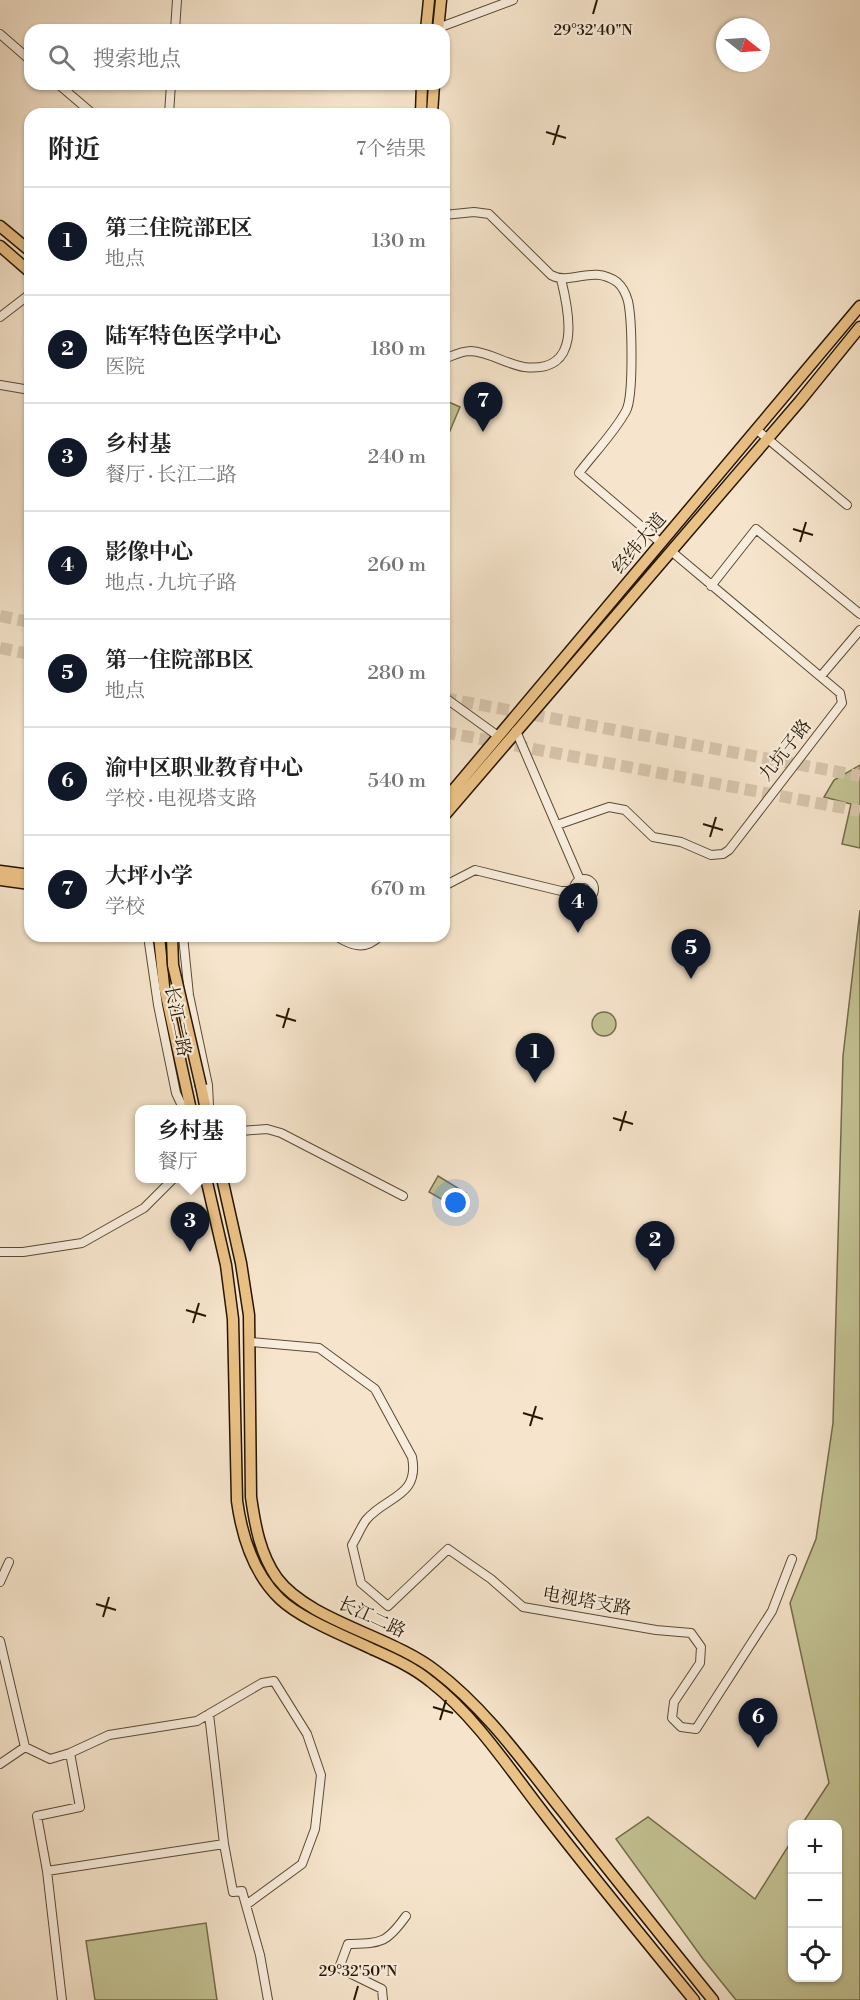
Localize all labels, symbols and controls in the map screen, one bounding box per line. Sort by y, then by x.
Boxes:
north arrow [716,18,770,72]
text: 29°32'40"N [553,21,633,40]
search box [24,24,450,90]
icon: search [45,41,78,74]
text: 搜索地点 [93,46,181,73]
text: 附近 [48,134,100,166]
text: 7个结果 [356,137,426,162]
text: 第三住院部E区 [105,215,252,242]
text: 1 [63,229,72,254]
text: 130 m [371,229,426,254]
text: 地点 [105,247,145,272]
text: 陆军特色医学中心 [105,323,281,350]
text: 2 [61,337,74,362]
text: 180 m [371,337,426,362]
text: 医院 [105,355,145,380]
pin: 7 [464,382,502,432]
text: 乡村基 [105,431,171,458]
text: 3 [61,445,74,470]
text: 240 m [368,445,426,470]
text: 餐厅 · 长江二路 [105,463,237,488]
street label: 经纬大道 [607,508,671,578]
text: 影像中心 [105,539,193,566]
text: 4 [61,553,74,578]
text: 260 m [368,553,426,578]
text: 地点 · 九坑子路 [105,571,237,596]
text: 第一住院部B区 [105,647,254,674]
text: 5 [61,661,74,686]
text: 280 m [367,661,426,686]
text: 地点 [105,679,145,704]
street label: 九坑子路 [754,715,817,786]
text: 渝中区职业教育中心 [105,755,303,782]
text: 6 [61,769,74,794]
text: 540 m [368,769,426,794]
text: 学校 · 电视塔支路 [105,787,257,812]
text: 大坪小学 [105,863,193,890]
text: 7 [62,877,73,902]
text: 670 m [370,877,426,902]
pin: 4 [558,884,598,933]
text: 学校 [105,895,145,920]
pin: 5 [672,930,710,979]
street label: 长江二路 [159,984,196,1059]
pin: 1 [516,1034,554,1083]
popup [135,1105,246,1183]
text: 乡村基 [157,1118,224,1145]
text: 餐厅 [157,1150,197,1175]
your location [441,1188,470,1217]
pin: 3 [170,1202,210,1252]
pin: 2 [636,1222,674,1271]
street label: 电视塔支路 [541,1582,633,1621]
street label: 长江二路 [334,1592,409,1643]
pin: 6 [738,1698,777,1748]
map controls [788,1820,842,1982]
button: + [788,1820,842,1874]
button: − [788,1874,842,1928]
button: locate [788,1928,842,1982]
text: 29°32'50"N [319,1962,397,1981]

